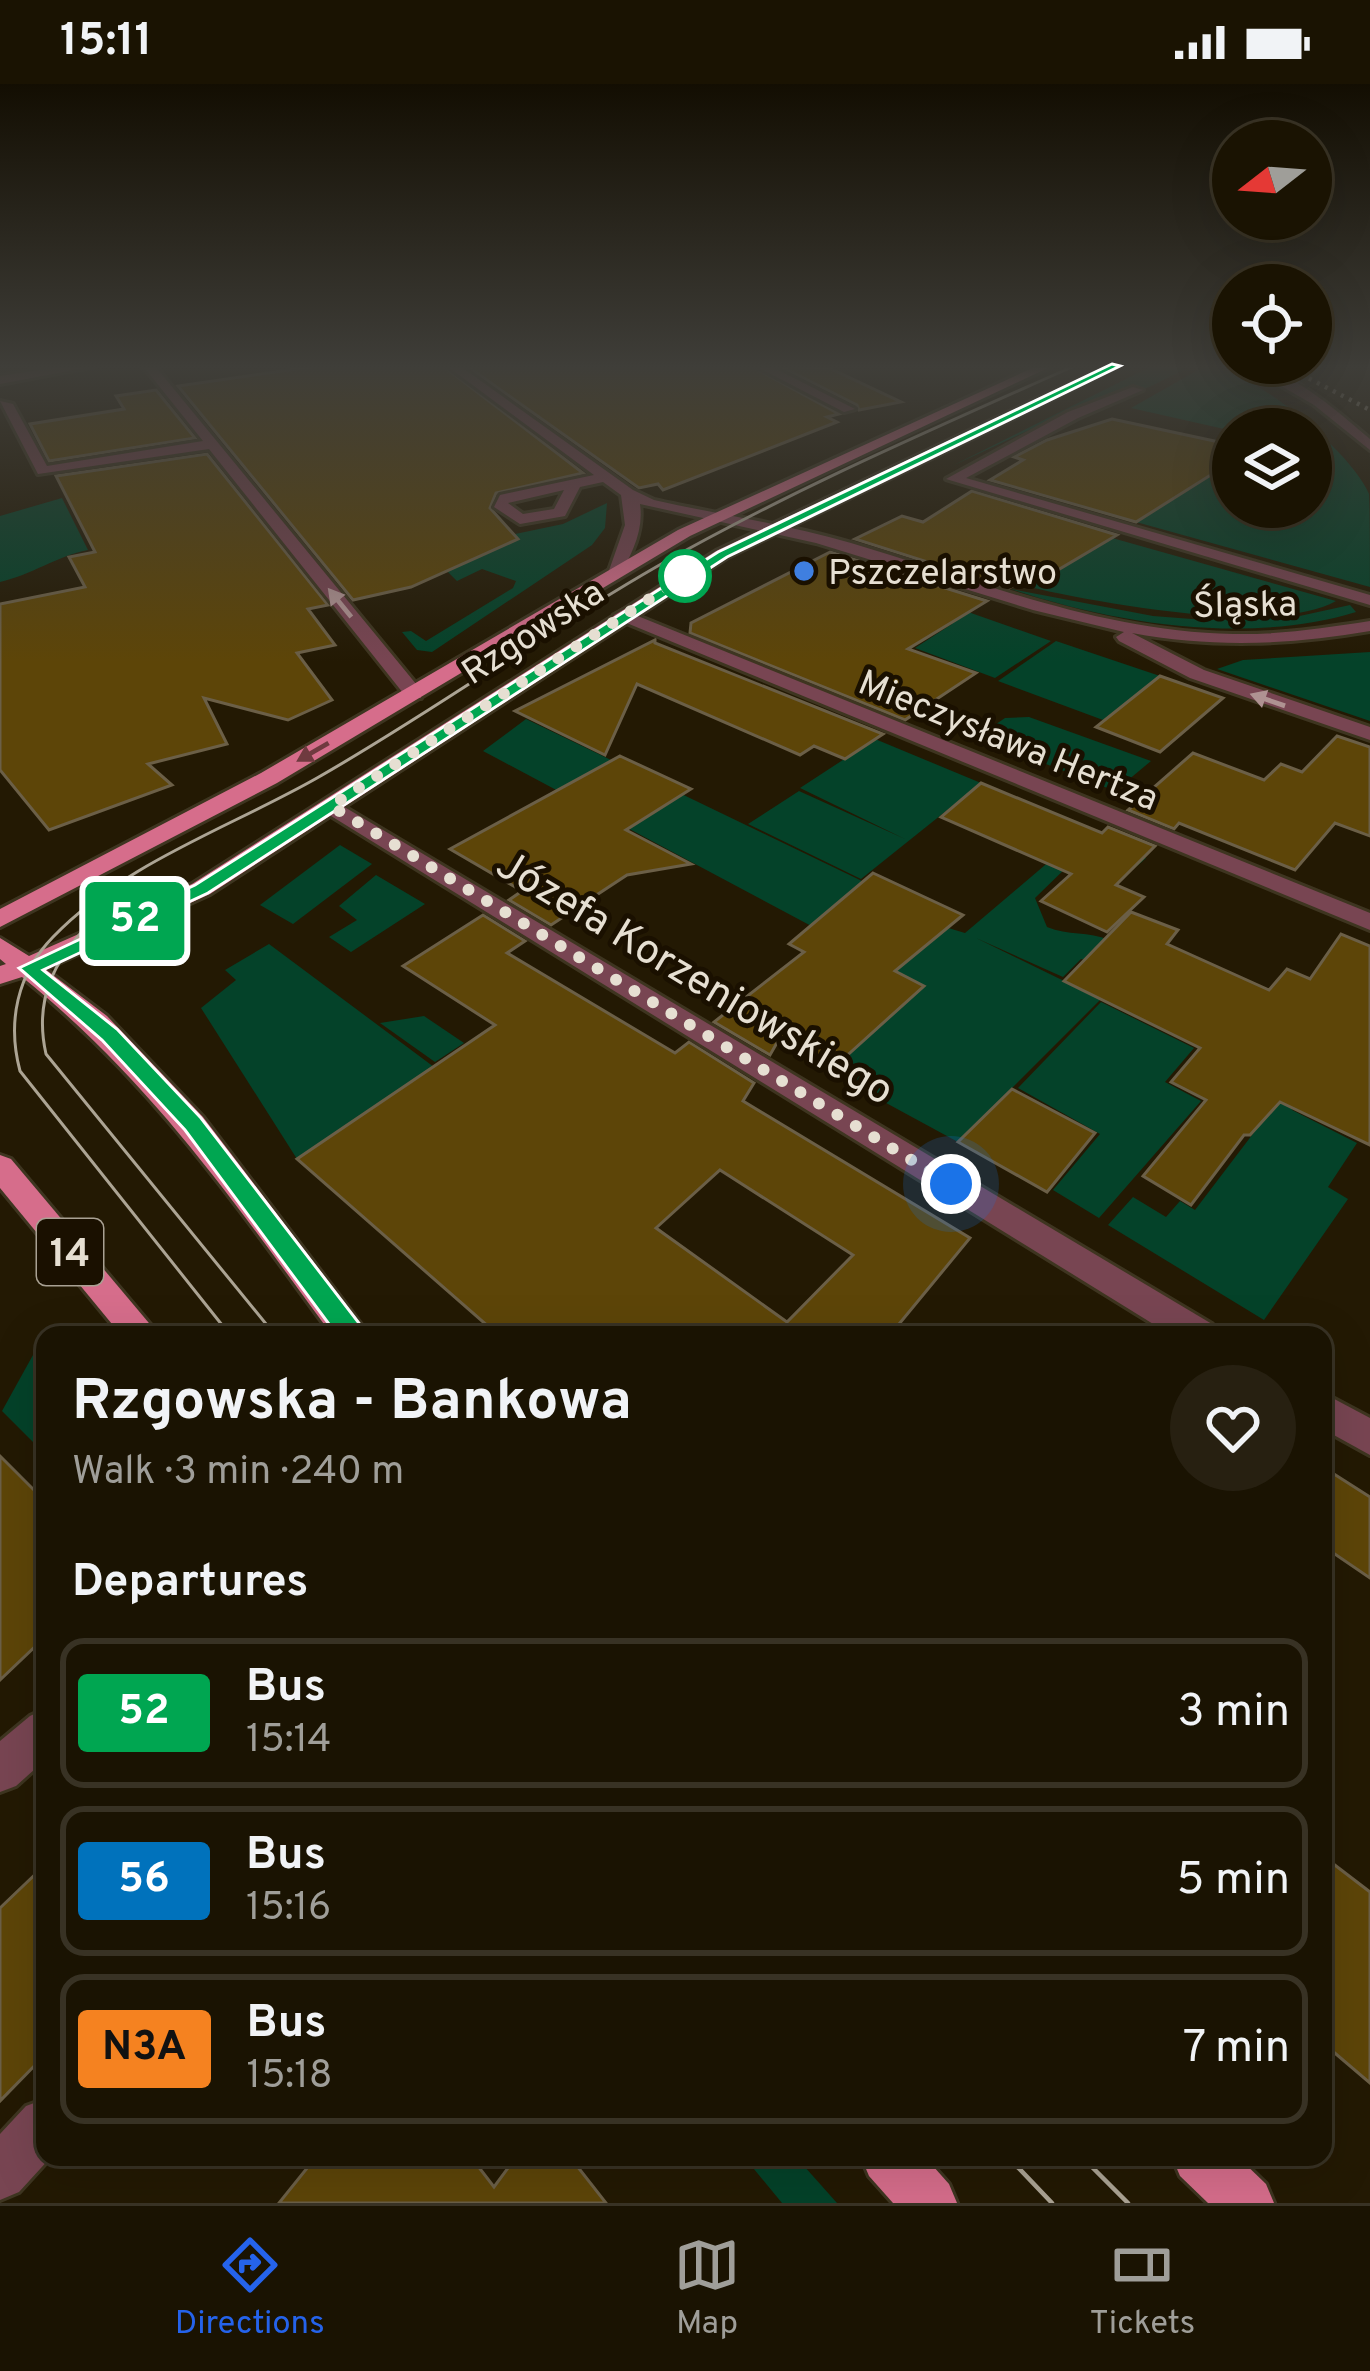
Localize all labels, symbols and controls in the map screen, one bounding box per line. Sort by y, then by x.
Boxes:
text: 15:11 [60,14,152,71]
north arrow [1212,120,1332,240]
map controls [1212,120,1332,528]
button: locate [1212,264,1332,384]
button: layers [1212,408,1332,528]
unlabelled marker [660,551,710,601]
place label: Pszczelarstwo [828,552,1057,598]
marker: Pszczelarstwo [791,558,817,584]
street label: Rzgowska [454,571,614,697]
street label: Śląska [1193,581,1297,631]
one-way arrow [328,588,353,619]
street label: Mieczysława Hertza [851,662,1164,824]
one-way arrow [1250,690,1286,708]
one-way arrow [297,741,330,762]
street label: Józefa Korzeniowskiego [485,840,902,1120]
line badge: 52 [81,882,189,960]
text: 52 [109,894,161,947]
your location [921,1154,981,1214]
road number: 14 [37,1219,103,1285]
button: heart [1170,1365,1296,1491]
text: Rzgowska - Bankowa [72,1368,632,1440]
text: Walk · 3 min · 240 m [72,1449,404,1498]
text: Departures [72,1555,308,1612]
text: Bus [246,1660,326,1717]
text: 3 min [1177,1685,1290,1742]
text: 52 [118,1686,170,1739]
text: 15:14 [246,1717,332,1766]
text: Bus [246,1828,326,1885]
text: 5 min [1177,1853,1290,1910]
text: 56 [118,1854,170,1907]
text: 15:16 [246,1885,331,1934]
text: Bus [247,1996,326,2053]
text: 7 min [1183,2021,1290,2078]
text: N3A [102,2022,187,2075]
text: 15:18 [247,2053,333,2102]
tab: Directions [175,2232,325,2346]
tab: Map [674,2232,740,2346]
tab: Tickets [1090,2232,1195,2346]

